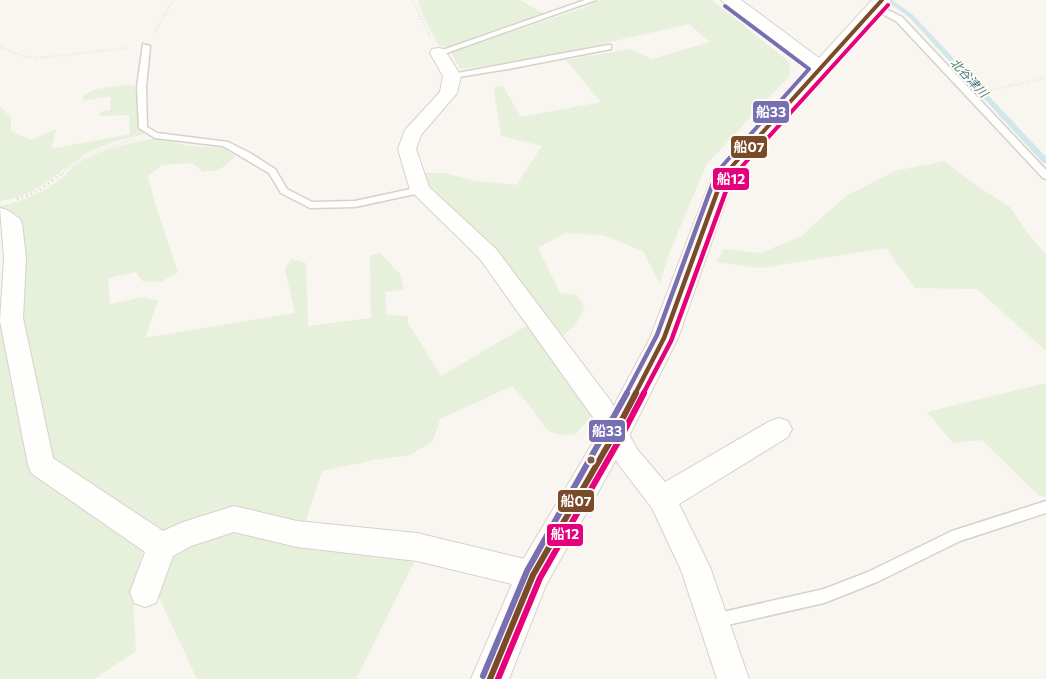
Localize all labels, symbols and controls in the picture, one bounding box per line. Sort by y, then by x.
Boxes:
water label: 北谷津川 [948,55,993,101]
line badge: 船33 [752,100,790,124]
text: 船33 [756,103,786,120]
line badge: 船07 [730,135,768,159]
text: 船07 [734,138,765,155]
line badge: 船12 [712,167,750,191]
text: 船12 [717,170,745,187]
line badge: 船33 [588,419,626,443]
text: 船33 [592,422,622,439]
unlabelled marker [586,455,596,465]
line badge: 船07 [557,489,595,513]
text: 船07 [561,492,592,509]
line badge: 船12 [546,523,584,547]
text: 船12 [551,525,579,542]

